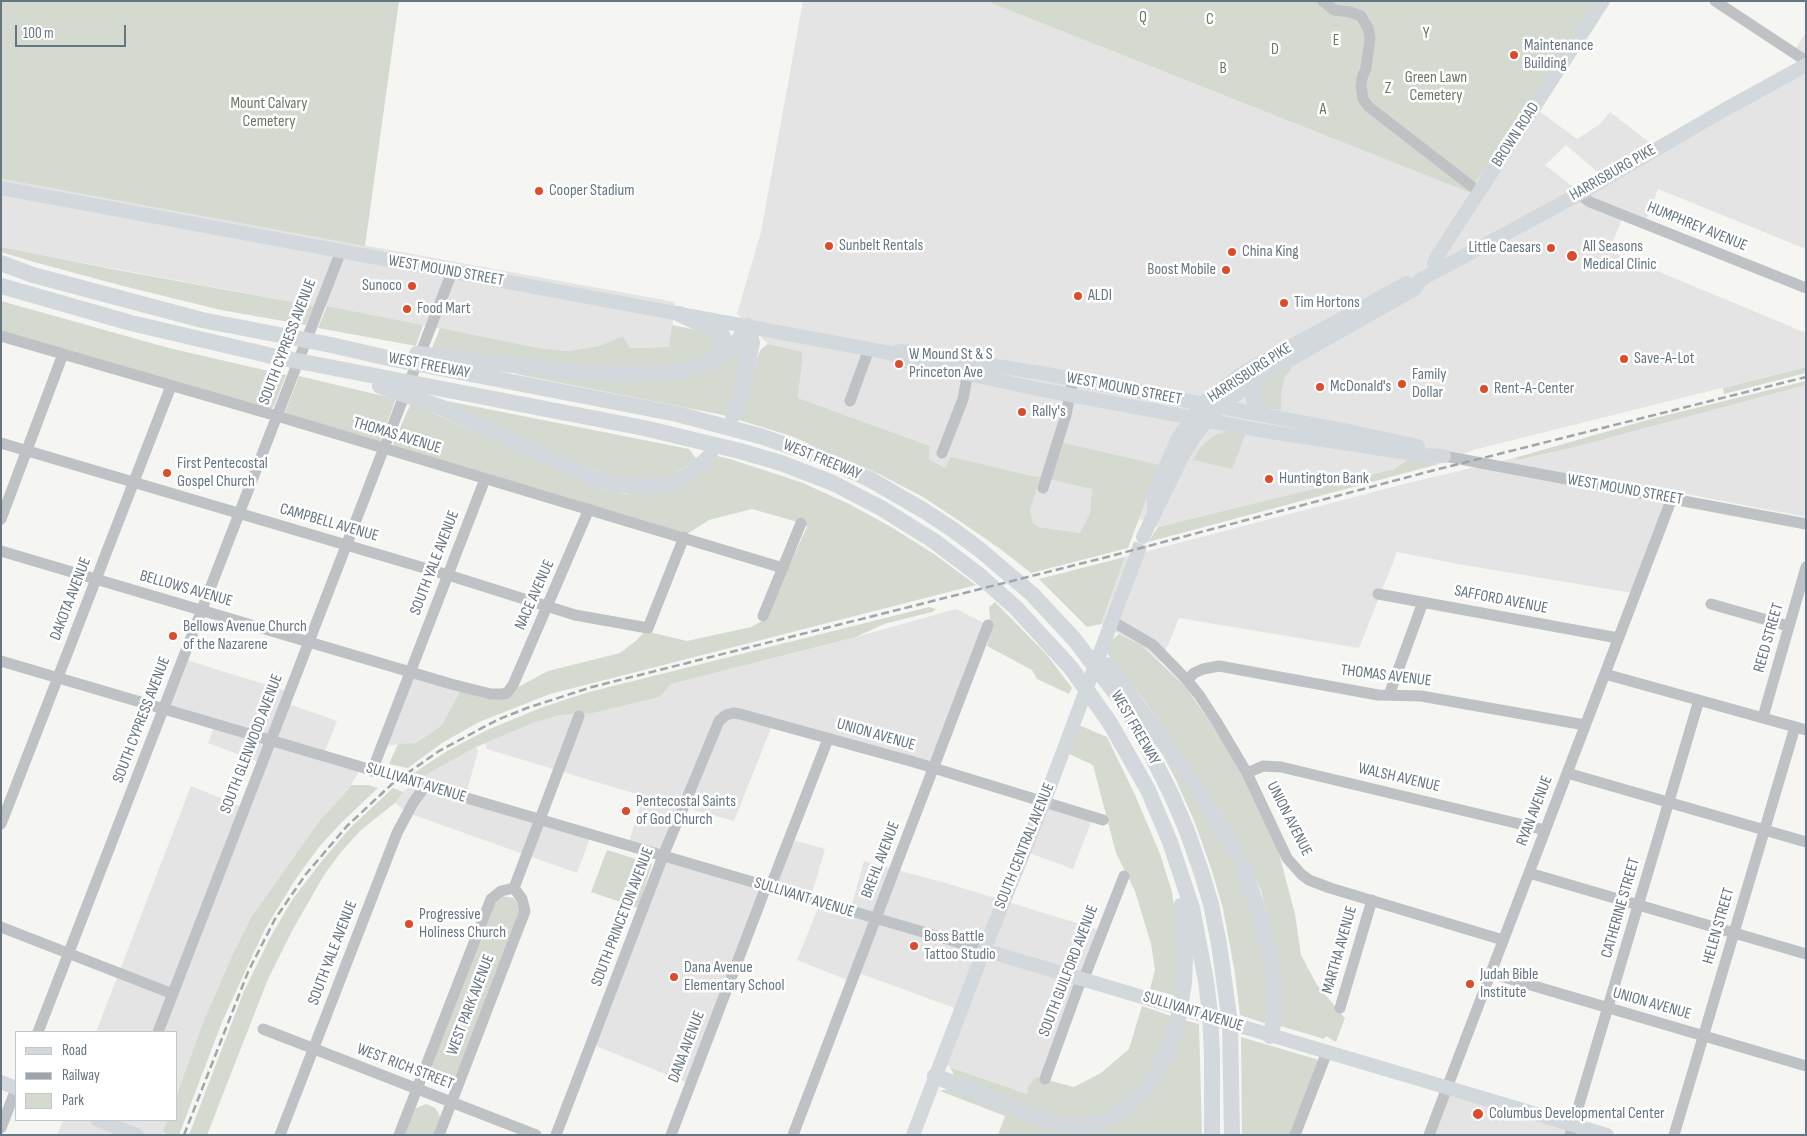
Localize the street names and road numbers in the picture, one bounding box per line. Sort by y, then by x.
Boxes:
street label: BROWN ROAD [1488,99,1544,171]
street label: HARRISBURG PIKE [1566,141,1660,205]
street label: HUMPHREY AVENUE [1644,198,1750,256]
street label: WEST MOUND STREET [387,251,505,291]
street label: SOUTH CYPRESS AVENUE [255,276,321,408]
street label: HARRISBURG PIKE [1204,339,1296,407]
street label: WEST FREEWAY [387,349,471,383]
street label: WEST MOUND STREET [1065,368,1183,410]
street label: THOMAS AVENUE [351,414,443,458]
street label: WEST FREEWAY [780,436,864,484]
street label: WEST MOUND STREET [1566,470,1684,510]
street label: CAMPBELL AVENUE [277,500,381,546]
street label: SOUTH YALE AVENUE [406,508,464,618]
street label: DAKOTA AVENUE [46,555,96,643]
street label: NACE AVENUE [511,557,559,633]
street label: BELLOWS AVENUE [137,567,235,611]
street label: SAFFORD AVENUE [1453,582,1549,618]
street label: REED STREET [1750,601,1788,675]
street label: SOUTH CYPRESS AVENUE [109,654,175,786]
street label: THOMAS AVENUE [1340,661,1432,691]
street label: SOUTH GLENWOOD AVENUE [217,672,287,816]
street label: WEST FREEWAY [1106,687,1164,769]
street label: UNION AVENUE [835,715,917,755]
street label: SULLIVANT AVENUE [364,759,468,807]
street label: WALSH AVENUE [1356,759,1442,797]
street label: RYAN AVENUE [1513,773,1557,849]
street label: UNION AVENUE [1262,779,1316,859]
street label: SOUTH CENTRAL AVENUE [991,780,1059,912]
street label: BREHL AVENUE [858,819,904,901]
street label: SOUTH PRINCETON AVENUE [588,845,658,989]
street label: CATHERINE STREET [1598,856,1644,960]
street label: SULLIVANT AVENUE [752,874,856,922]
street label: HELEN STREET [1699,886,1739,966]
street label: SOUTH YALE AVENUE [304,898,362,1008]
street label: SOUTH GUILFORD AVENUE [1035,902,1103,1040]
street label: MARTHA AVENUE [1318,904,1362,996]
street label: WEST PARK AVENUE [443,952,499,1058]
street label: UNION AVENUE [1611,984,1693,1024]
street label: SULLIVANT AVENUE [1141,988,1245,1036]
street label: DANA AVENUE [665,1009,709,1085]
street label: WEST RICH STREET [354,1040,456,1094]

